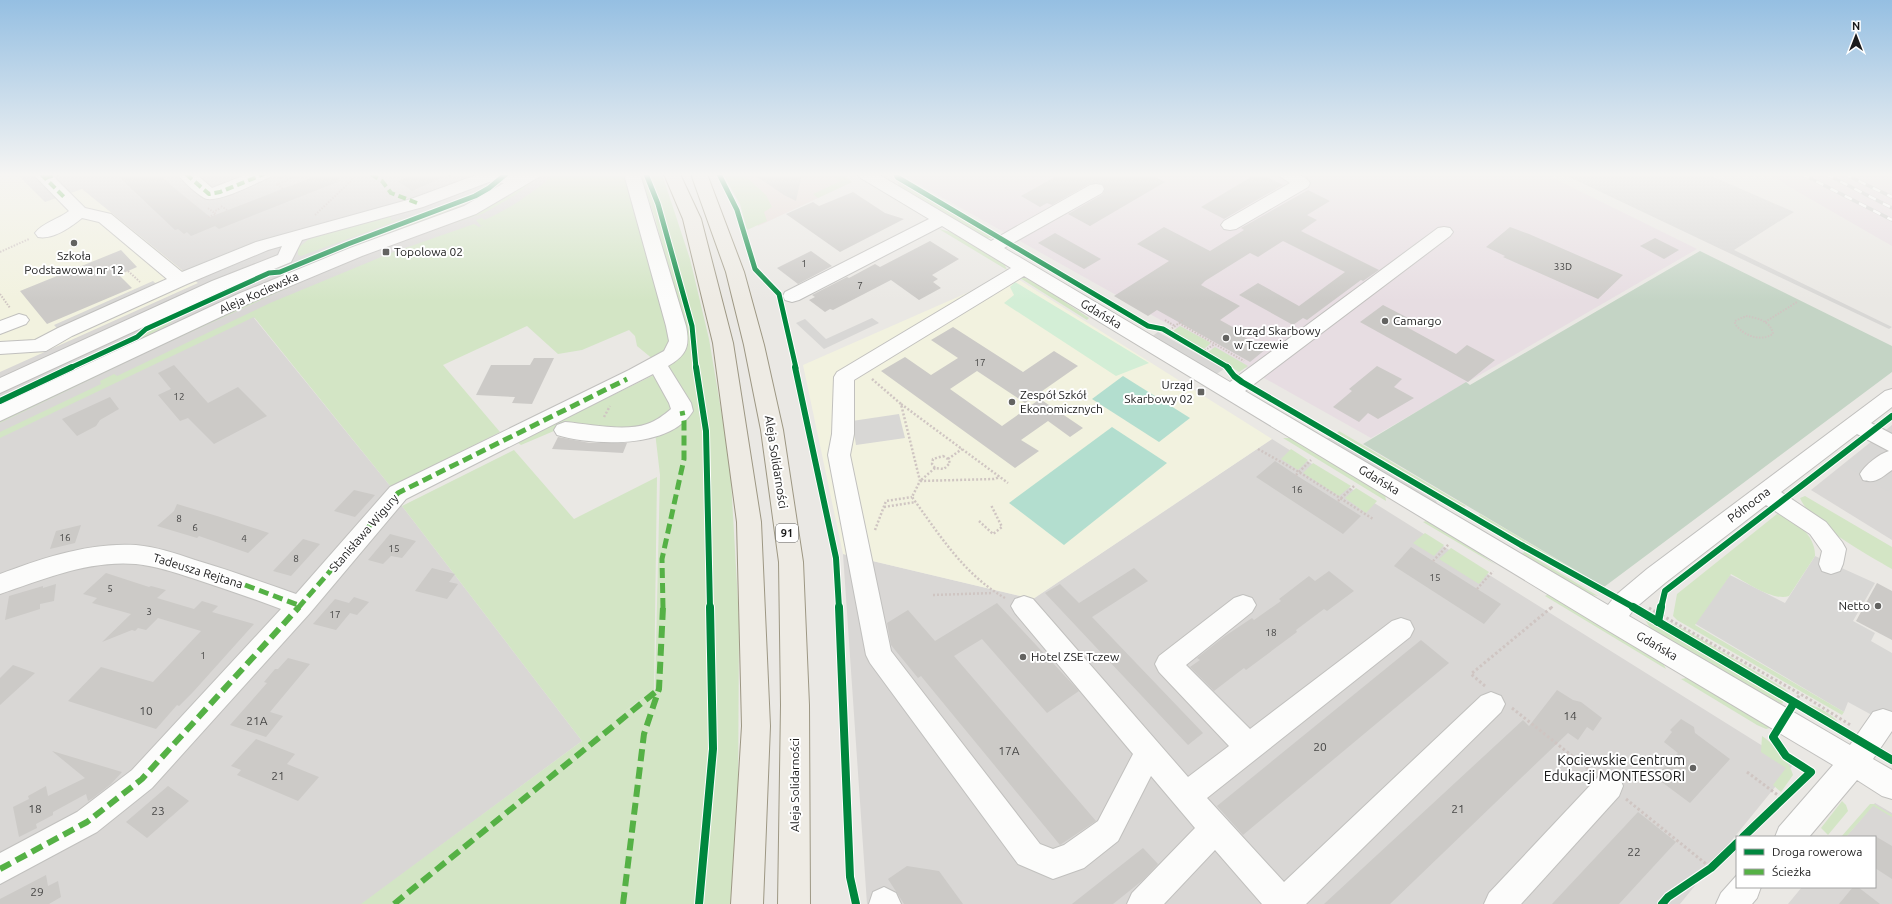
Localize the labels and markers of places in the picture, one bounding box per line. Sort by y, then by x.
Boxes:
marker: Szkoła Podstawowa nr 12 [69,238,79,248]
place label: Topolowa 02 [394,245,463,258]
marker: Topolowa 02 [381,247,391,257]
place label: Szkoła Podstawowa nr 12 [24,249,124,276]
place label: Camargo [1393,314,1442,327]
marker: Camargo [1380,316,1390,326]
place label: Urząd Skarbowy w Tczewie [1234,324,1321,351]
marker: Urząd Skarbowy w Tczewie [1221,333,1231,343]
place label: Urząd Skarbowy 02 [1124,378,1193,405]
marker: Urząd Skarbowy 02 [1196,387,1206,397]
place label: Zespół Szkół Ekonomicznych [1020,388,1103,415]
marker: Zespół Szkół Ekonomicznych [1007,397,1017,407]
place label: Netto [1838,599,1870,612]
marker: Netto [1873,601,1883,611]
place label: Hotel ZSE Tczew [1031,650,1120,663]
marker: Hotel ZSE Tczew [1018,652,1028,662]
place label: Kociewskie Centrum Edukacji MONTESSORI [1544,752,1685,784]
marker: Kociewskie Centrum Edukacji MONTESSORI [1688,763,1698,773]

